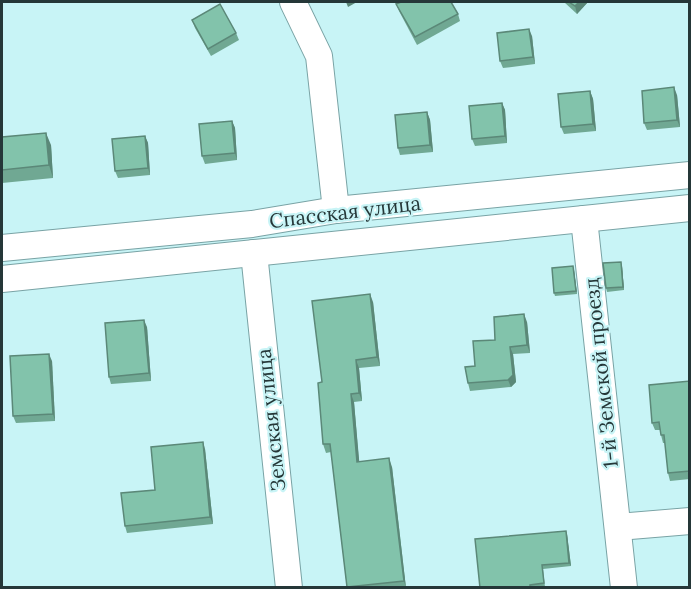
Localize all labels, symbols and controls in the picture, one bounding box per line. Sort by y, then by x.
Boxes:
street label: Спасская улица [268,190,422,233]
street label: 1-й Земской проезд [578,277,623,469]
street label: Земская улица [251,348,290,493]

